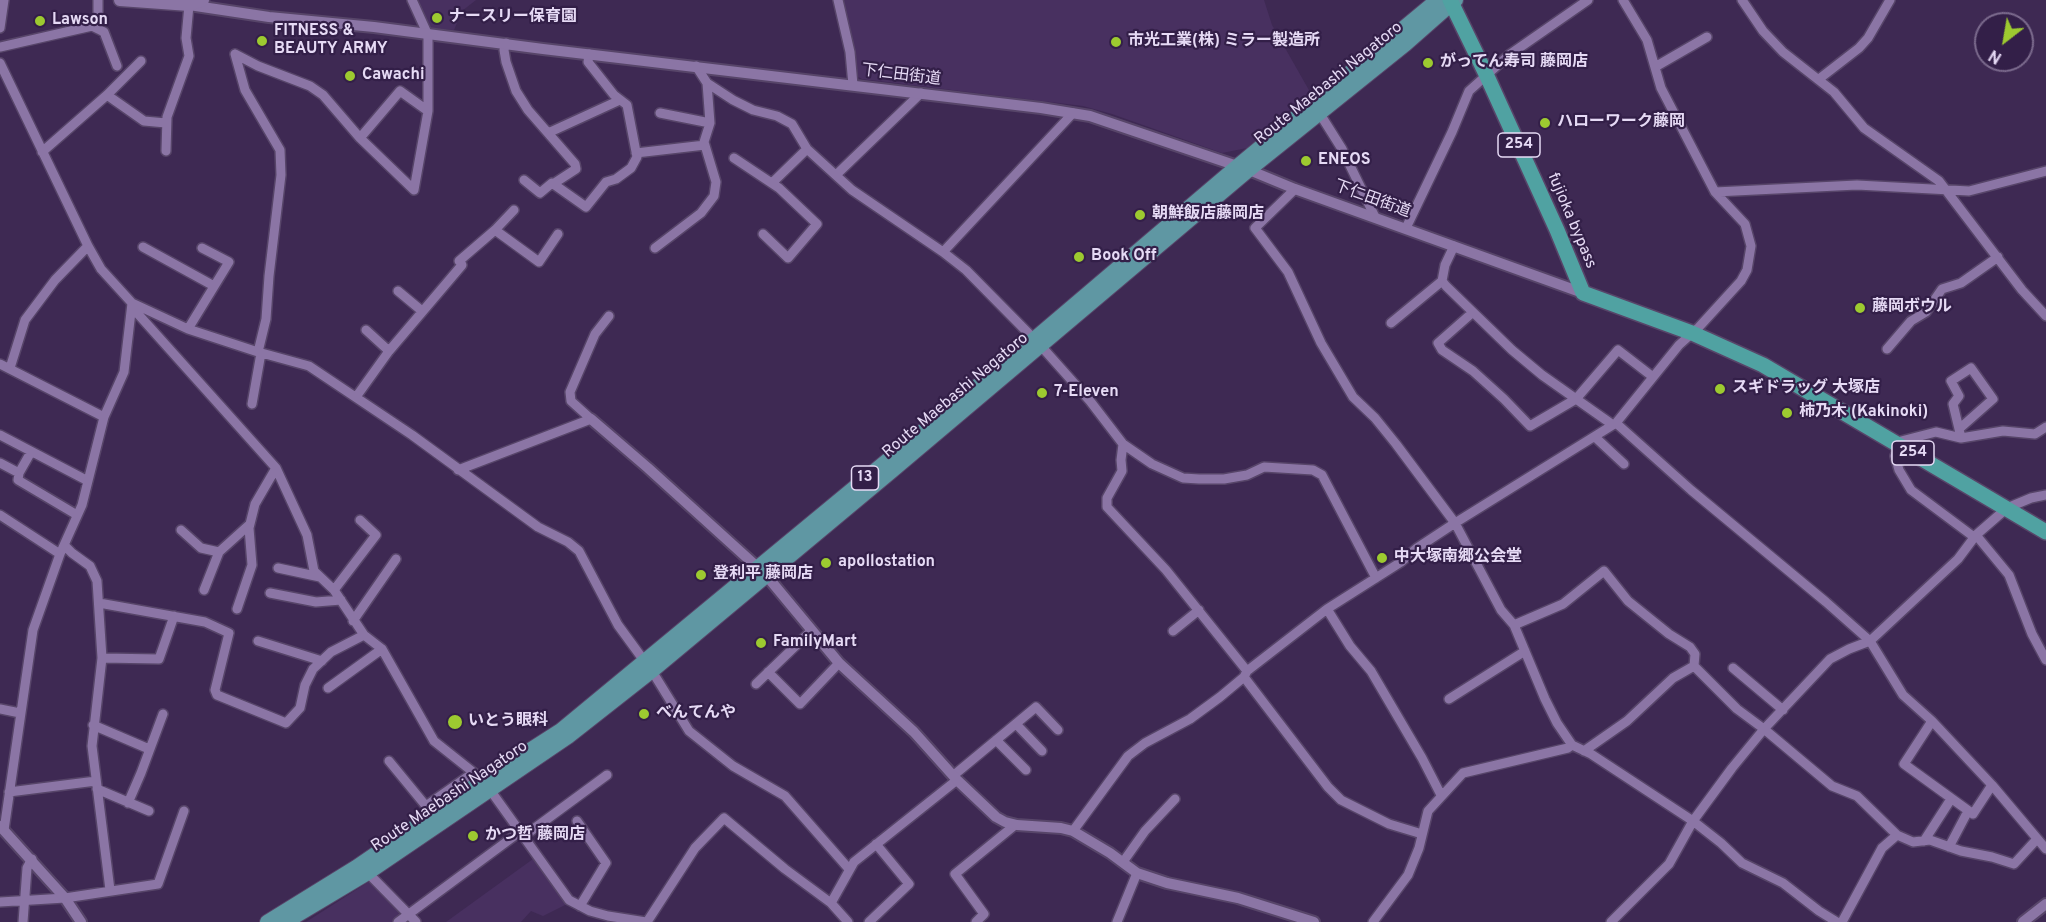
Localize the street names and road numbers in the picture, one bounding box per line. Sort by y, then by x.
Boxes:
street label: Route Maebashi Nagatoro [1251,19,1407,149]
street label: 下仁田街道 [860,62,942,90]
road number: 254 [1498,133,1540,157]
street label: fujioka bypass [1542,170,1600,272]
street label: 下仁田街道 [1331,177,1413,223]
street label: Route Maebashi Nagatoro [879,329,1033,463]
road number: 254 [1892,441,1934,465]
road number: 13 [852,466,878,490]
street label: Route Maebashi Nagatoro [368,738,532,856]

